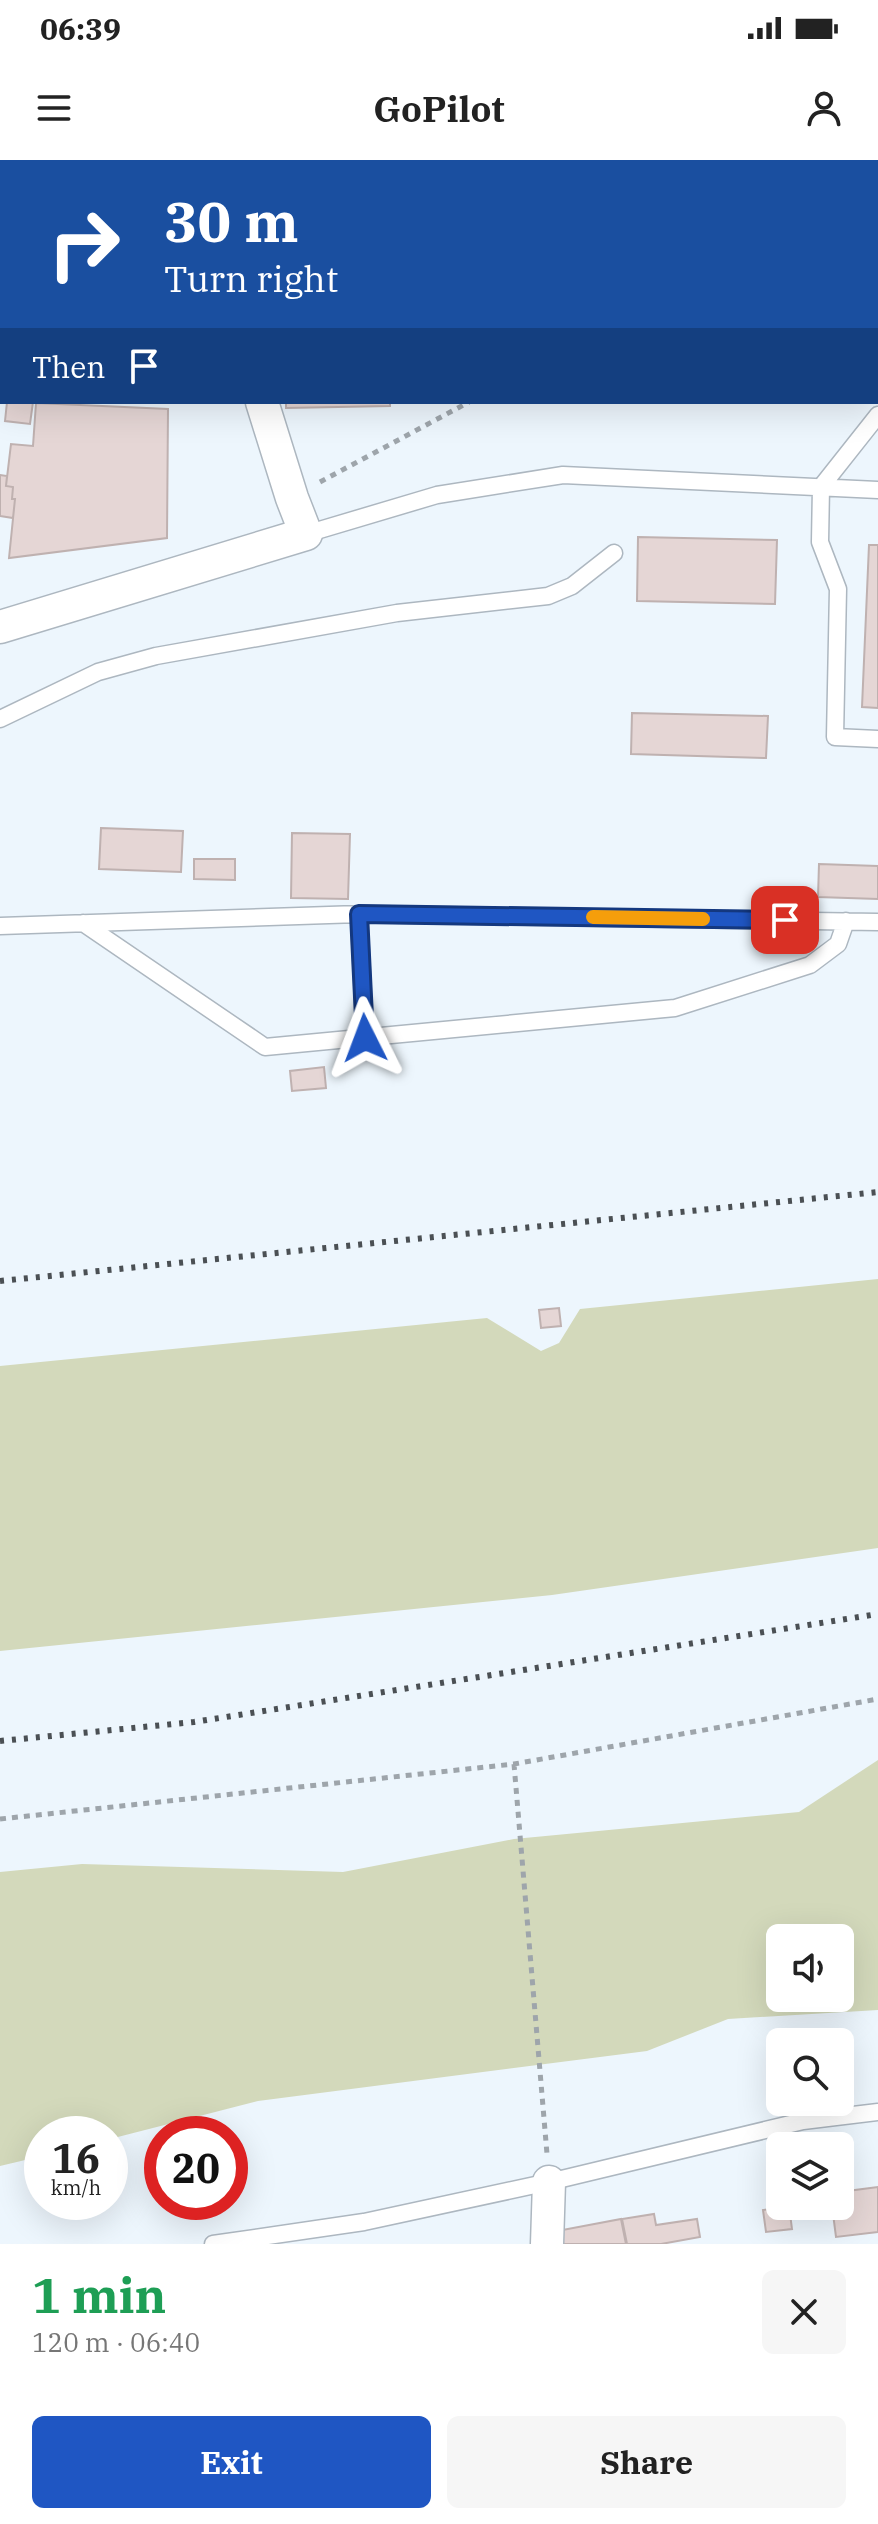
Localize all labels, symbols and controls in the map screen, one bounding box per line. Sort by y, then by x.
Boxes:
text: 06:39 [40,9,121,48]
text: GoPilot [373,85,505,132]
icon: menu [32,86,76,130]
icon: person [802,86,846,130]
text: 30 m [164,185,299,257]
icon: right [32,192,136,296]
text: Turn right [164,255,338,302]
icon: arrive [122,344,166,388]
text: Then [32,347,106,386]
pin [751,886,819,954]
icon: arrive [763,898,807,942]
position arrow [323,996,407,1080]
map controls [766,1924,854,2220]
button: sound [766,1924,854,2012]
button: search [766,2028,854,2116]
speed limit sign: 20 [144,2116,248,2220]
text: 16 [52,2132,100,2184]
button: layers [766,2132,854,2220]
text: km/h [51,2174,101,2201]
text: 1 min [32,2264,166,2326]
button: close [762,2270,846,2354]
text: 120 m · 06:40 [32,2325,200,2359]
button: Exit [32,2416,431,2508]
button: Share [447,2416,846,2508]

